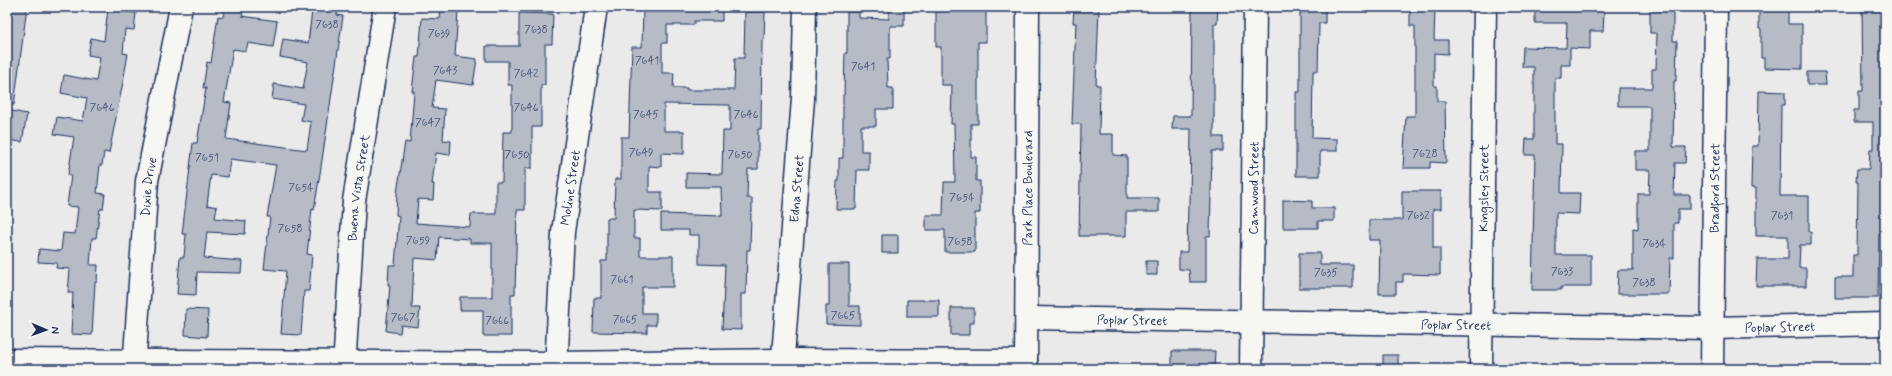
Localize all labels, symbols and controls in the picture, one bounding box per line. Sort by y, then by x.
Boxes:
house number: 7638 [315,18,339,32]
house number: 7638 [524,23,548,37]
house number: 7639 [428,27,450,41]
house number: 7641 [635,54,659,68]
house number: 7641 [851,60,875,74]
house number: 7643 [433,64,457,78]
house number: 7642 [514,67,539,81]
house number: 7646 [90,101,115,115]
house number: 7646 [514,101,539,115]
house number: 7645 [633,108,659,122]
house number: 7646 [734,108,759,122]
house number: 7647 [415,116,441,130]
street label: Park Place Boulevard [1020,130,1037,246]
street label: Buena Vista Street [345,133,375,241]
street label: Camwood Street [1245,141,1264,235]
street label: Bradford Street [1707,143,1726,233]
street label: Kingsley Street [1476,144,1494,232]
house number: 7649 [629,146,653,160]
house number: 7628 [1412,147,1438,161]
house number: 7650 [504,148,530,162]
house number: 7650 [727,148,753,162]
street label: Moline Street [557,149,585,227]
house number: 7651 [195,151,219,165]
street label: Edna Street [786,154,809,223]
street label: Dixie Drive [138,156,162,217]
house number: 7654 [288,181,314,195]
house number: 7654 [949,191,975,205]
house number: 7632 [1407,209,1430,223]
house number: 7631 [1771,209,1793,223]
house number: 7658 [277,222,303,236]
house number: 7659 [406,234,430,248]
house number: 7658 [947,235,973,249]
house number: 7634 [1642,237,1666,251]
house number: 7633 [1551,265,1573,279]
house number: 7635 [1314,266,1338,280]
house number: 7661 [611,273,634,287]
house number: 7638 [1632,276,1656,290]
house number: 7665 [831,309,856,323]
north arrow [26,310,66,350]
house number: 7667 [391,311,416,325]
street label: Poplar Street [1097,312,1167,330]
house number: 7665 [613,313,638,327]
house number: 7666 [485,314,509,328]
street label: Poplar Street [1421,317,1491,335]
street label: Poplar Street [1745,319,1815,337]
text: N [48,326,62,334]

